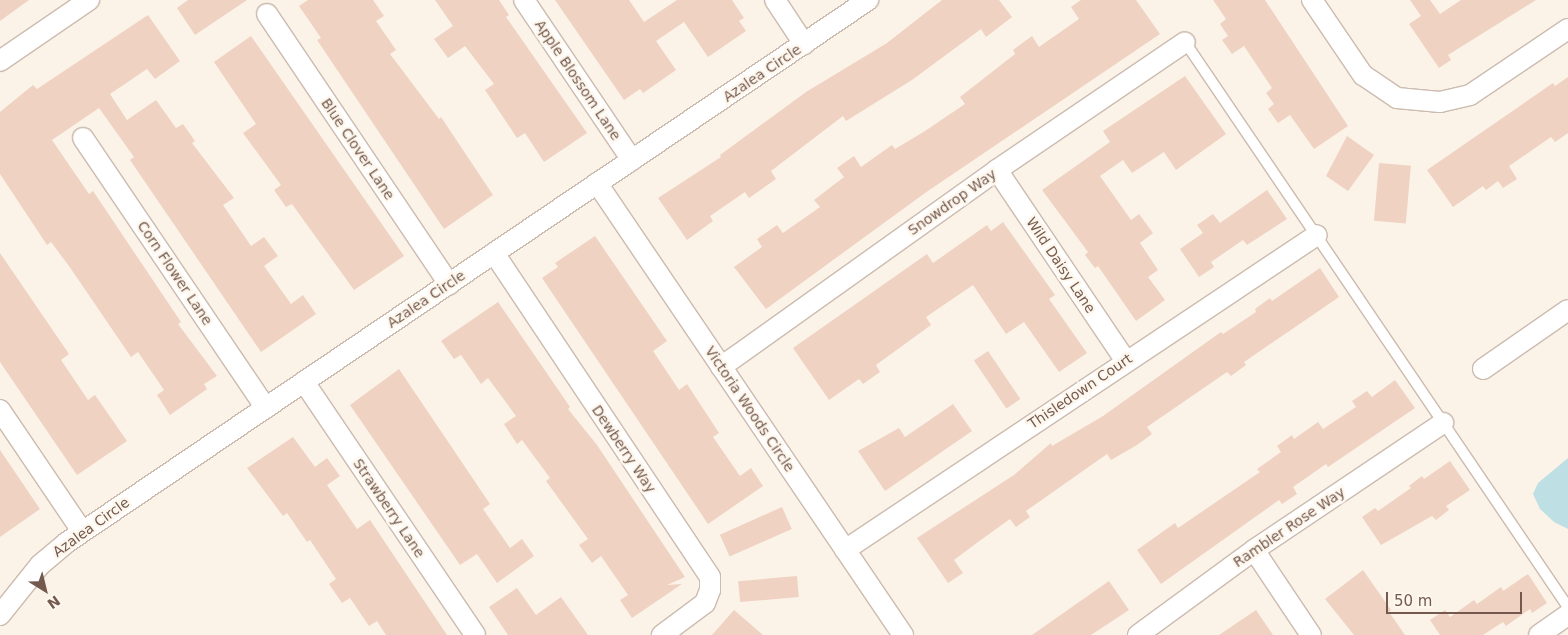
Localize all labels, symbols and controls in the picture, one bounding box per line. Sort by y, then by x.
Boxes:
street label: Apple Blossom Lane [531,17,625,143]
street label: Azalea Circle [720,41,804,105]
street label: Blue Clover Lane [318,95,398,203]
street label: Snowdrop Way [905,165,999,239]
street label: Wild Daisy Lane [1023,214,1099,316]
street label: Corn Flower Lane [134,218,216,328]
street label: Azalea Circle [384,267,468,331]
street label: Victoria Woods Circle [702,343,798,475]
street label: Thisledown Court [1025,350,1135,432]
street label: Dewberry Way [588,402,660,496]
street label: Strawberry Lane [350,455,428,561]
street label: Rambler Rose Way [1230,483,1348,571]
street label: Azalea Circle [50,494,132,560]
north arrow [20,565,70,615]
scale bar [1388,582,1524,614]
text: N [44,592,63,612]
text: 50 m [1394,592,1432,610]

